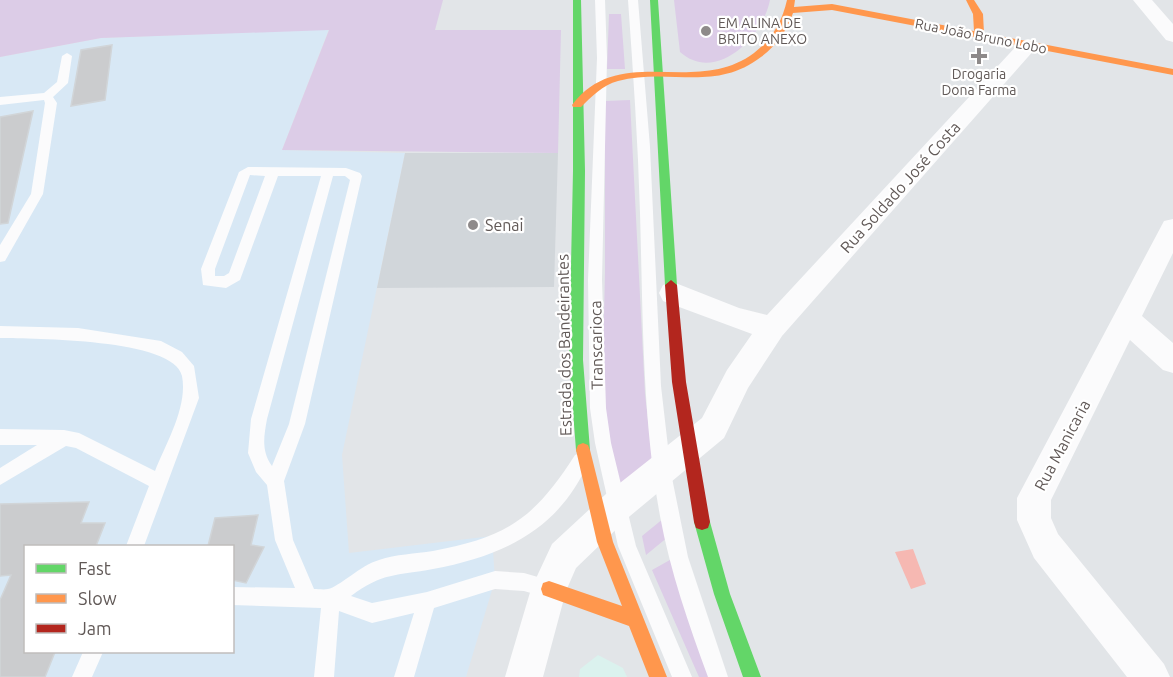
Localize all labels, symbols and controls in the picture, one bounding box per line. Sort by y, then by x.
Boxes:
place label: EM ALINA DE BRITO ANEXO [718,15,807,47]
street label: Rua João Bruno Lobo [914,15,1048,57]
marker: EM ALINA DE BRITO ANEXO [699,24,713,38]
marker: Drogaria Dona Farma [972,49,986,63]
place label: Drogaria Dona Farma [941,66,1017,98]
street label: Rua Soldado José Costa [836,118,964,256]
place label: Senai [485,216,523,234]
marker: Senai [466,218,480,232]
street label: Estrada dos Bandeirantes [553,254,575,436]
street label: Transcarioca [586,300,606,390]
street label: Rua Manicaria [1031,397,1093,493]
legend [24,545,234,653]
text: Fast [78,558,111,578]
text: Slow [78,588,117,608]
text: Jam [78,618,112,638]

